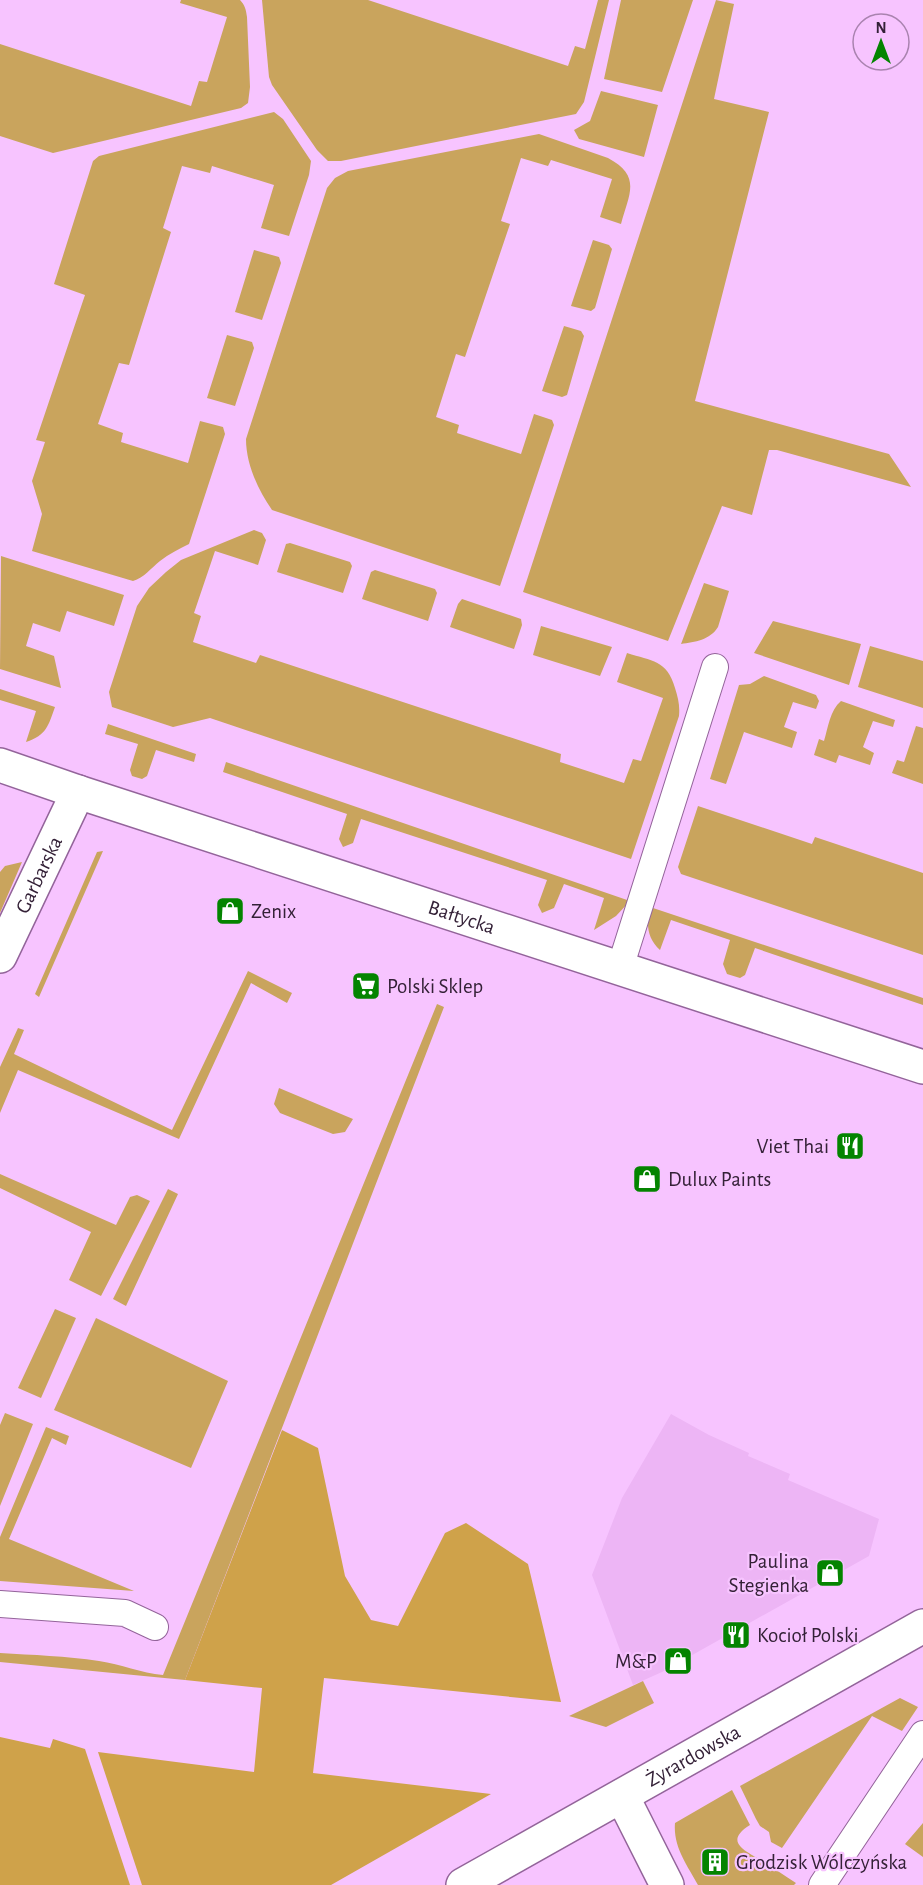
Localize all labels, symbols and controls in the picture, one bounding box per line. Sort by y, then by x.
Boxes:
north arrow [851,12,911,72]
text: N [875,20,887,36]
street label: Garbarska [11,833,66,916]
shop icon: Zenix [214,895,246,927]
street label: Bałtycka [426,896,498,938]
place label: Zenix [251,901,296,922]
supermarket icon: Polski Sklep [350,970,382,1002]
place label: Polski Sklep [387,976,483,997]
restaurant icon: Viet Thai [834,1130,866,1162]
place label: Viet Thai [756,1136,829,1157]
shop icon: Dulux Paints [631,1163,663,1195]
place label: Dulux Paints [668,1169,771,1190]
place label: Paulina Stegienka [729,1551,809,1596]
shop icon: Paulina Stegienka [814,1557,846,1589]
restaurant icon: Kocioł Polski [720,1619,752,1651]
place label: Kocioł Polski [757,1625,859,1646]
shop icon: M&P [662,1645,694,1677]
place label: M&P [615,1651,657,1672]
street label: Żyrardowska [642,1721,744,1790]
building icon: Grodzisk Wólczyńska [699,1846,731,1878]
place label: Grodzisk Wólczyńska [736,1852,907,1873]

